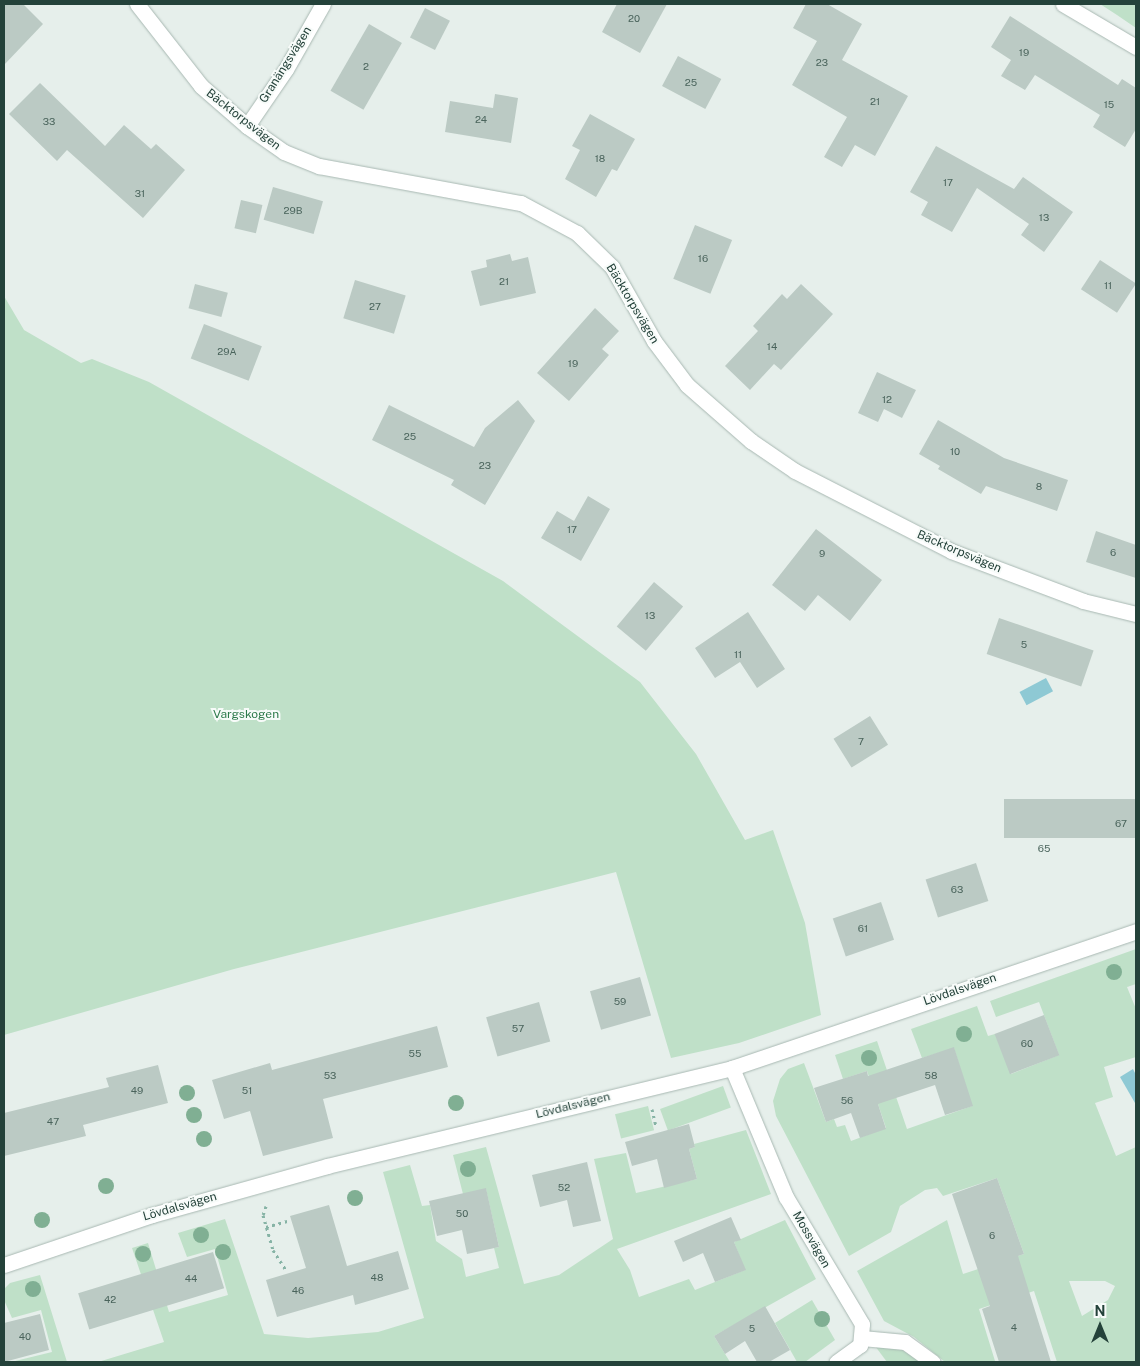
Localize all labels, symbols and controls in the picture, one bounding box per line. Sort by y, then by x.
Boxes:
house number: 20 [628,13,640,25]
street label: Granängsvägen [257,24,315,106]
house number: 19 [1019,47,1029,59]
house number: 23 [816,57,828,69]
house number: 2 [363,61,369,73]
house number: 25 [685,77,697,89]
street label: Bäcktorpsvägen [203,87,283,153]
house number: 21 [870,96,880,108]
house number: 15 [1104,99,1114,111]
house number: 24 [475,114,487,126]
house number: 33 [43,116,55,128]
house number: 18 [595,153,605,165]
house number: 17 [943,177,953,189]
house number: 31 [135,188,145,200]
house number: 29B [284,205,302,217]
house number: 13 [1039,212,1049,224]
house number: 16 [698,253,708,265]
street label: Bäcktorpsvägen [603,262,661,346]
house number: 21 [499,276,509,288]
house number: 11 [1104,280,1112,292]
house number: 27 [369,301,381,313]
house number: 14 [767,341,777,353]
house number: 29A [217,346,237,358]
house number: 19 [568,358,578,370]
house number: 12 [882,394,892,406]
house number: 25 [404,431,416,443]
house number: 10 [950,446,960,458]
house number: 23 [479,460,491,472]
house number: 8 [1036,481,1042,493]
house number: 17 [567,524,577,536]
street label: Bäcktorpsvägen [915,528,1003,576]
house number: 6 [1110,547,1116,559]
house number: 9 [819,548,825,560]
house number: 13 [645,610,655,622]
house number: 5 [1021,639,1027,651]
house number: 11 [734,649,742,661]
park label: Vargskogen [213,708,279,722]
house number: 7 [858,736,864,748]
house number: 67 [1115,818,1127,830]
house number: 65 [1038,843,1050,855]
house number: 63 [951,884,963,896]
house number: 61 [858,923,868,935]
street label: Lövdalsvägen [922,971,998,1009]
house number: 59 [614,996,626,1008]
house number: 57 [512,1023,524,1035]
house number: 60 [1021,1038,1033,1050]
house number: 55 [409,1048,421,1060]
house number: 53 [324,1070,336,1082]
house number: 58 [925,1070,937,1082]
house number: 49 [131,1085,143,1097]
house number: 51 [242,1085,252,1097]
street label: Lövdalsvägen [534,1090,612,1122]
house number: 56 [841,1095,853,1107]
house number: 47 [47,1116,59,1128]
house number: 52 [558,1182,570,1194]
street label: Lövdalsvägen [141,1190,219,1224]
house number: 50 [456,1208,468,1220]
street label: Mossvägen [789,1209,833,1271]
house number: 6 [989,1230,995,1242]
house number: 48 [371,1272,383,1284]
house number: 44 [185,1273,197,1285]
house number: 46 [292,1285,304,1297]
house number: 42 [104,1294,116,1306]
north arrow [1075,1301,1125,1351]
text: N [1095,1303,1105,1319]
house number: 4 [1011,1322,1017,1334]
house number: 5 [749,1323,755,1335]
house number: 40 [19,1331,31,1343]

